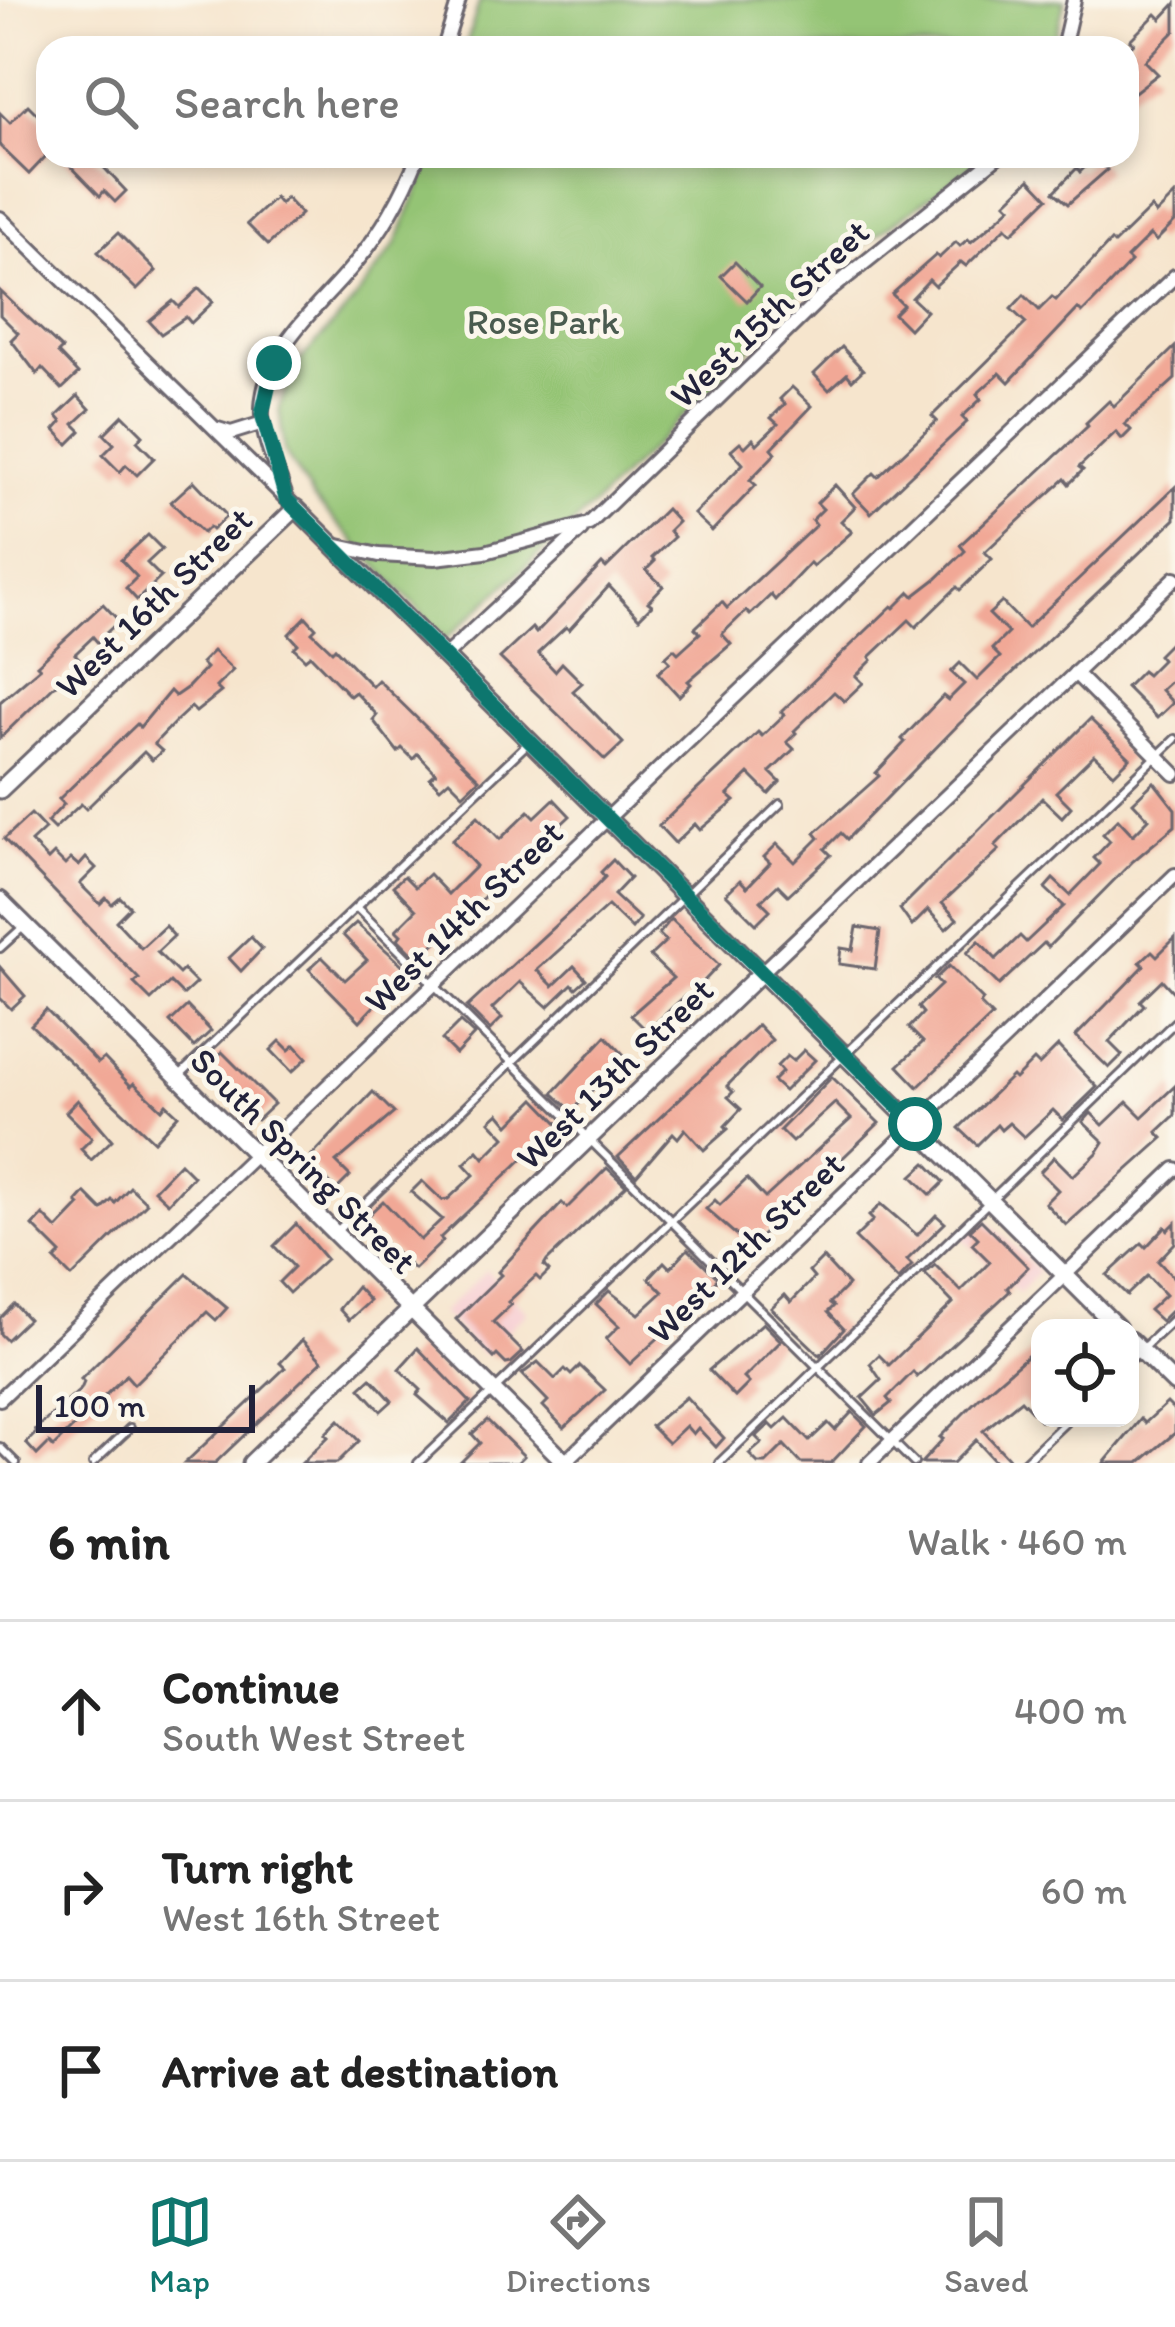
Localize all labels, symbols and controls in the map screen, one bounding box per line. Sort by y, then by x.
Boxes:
search box [36,36,1139,168]
icon: search [78,69,144,135]
text: Search here [174,75,400,129]
street label: West 15th Street [661,210,878,417]
park label: Rose Park [467,300,620,343]
route end [247,336,301,390]
street label: West 16th Street [46,498,261,707]
street label: West 14th Street [355,811,572,1022]
street label: West 13th Street [507,968,722,1178]
street label: South Spring Street [182,1038,426,1282]
route start [888,1097,942,1151]
street label: West 12th Street [638,1143,853,1352]
map controls [1031,1319,1139,1427]
button: locate [1031,1319,1139,1427]
scale bar [36,1379,255,1432]
text: 100 m [54,1386,145,1425]
text: 6 min [48,1511,170,1572]
text: Walk · 460 m [907,1518,1127,1565]
text: Continue [162,1660,340,1714]
icon: ahead [48,1678,114,1744]
text: 400 m [1014,1687,1127,1734]
text: South West Street [162,1714,465,1761]
text: Turn right [162,1840,353,1894]
icon: right [48,1858,114,1924]
text: 60 m [1041,1867,1127,1914]
text: West 16th Street [162,1894,440,1941]
icon: arrive [48,2038,114,2104]
text: Arrive at destination [162,2044,558,2098]
tab: Map [147,2189,213,2300]
tab: Directions [506,2189,651,2300]
tab: Saved [944,2189,1028,2300]

